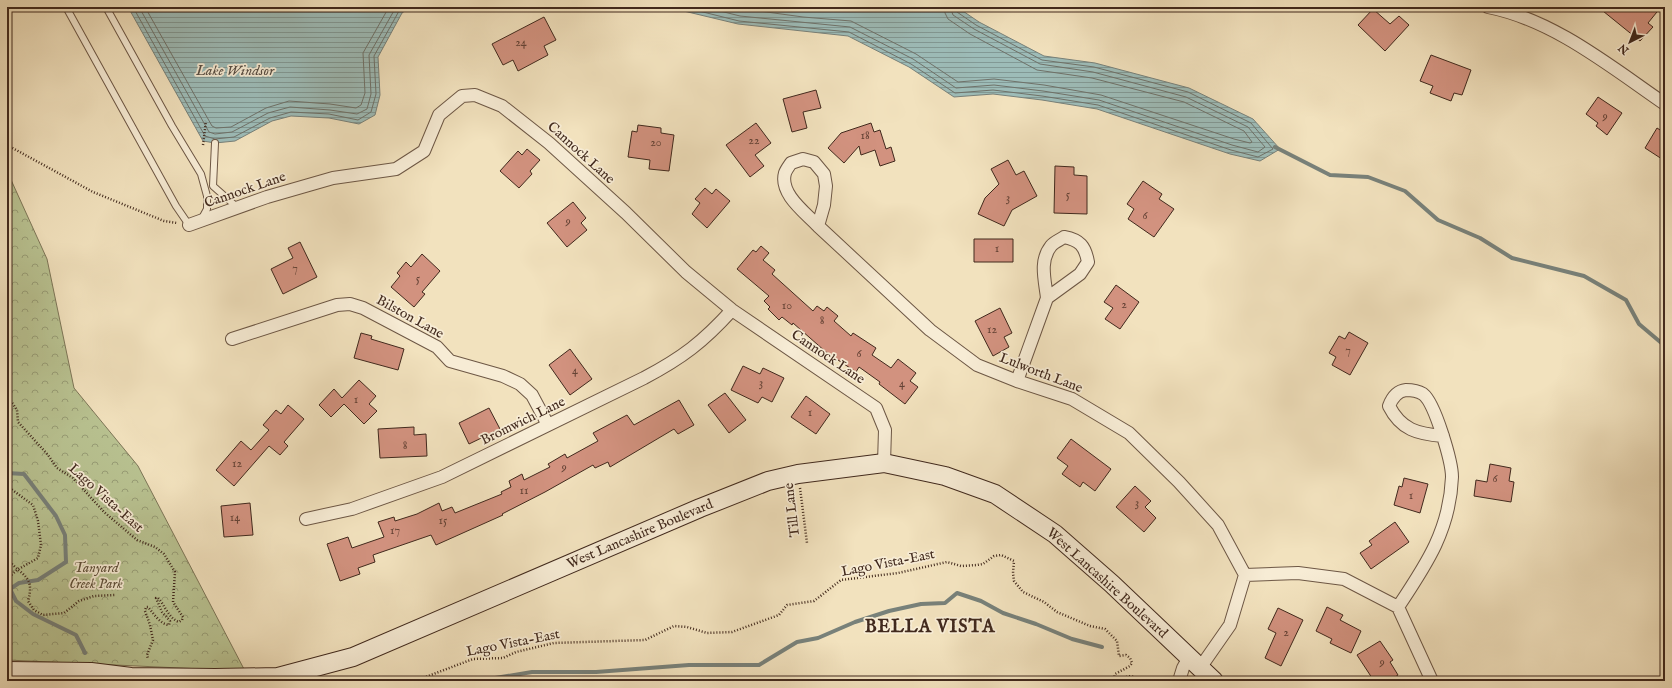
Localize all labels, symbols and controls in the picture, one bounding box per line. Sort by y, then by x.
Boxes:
north arrow [1610,22,1650,62]
house number: 24 [515,35,527,50]
text: N [1615,40,1633,58]
water label: Lake Windsor [195,61,275,80]
house number: 9 [1601,109,1608,124]
street label: Cannock Lane [543,118,619,188]
house number: 18 [860,128,870,143]
house number: 22 [748,133,760,148]
house number: 20 [650,135,662,150]
street label: Cannock Lane [202,167,289,212]
house number: 5 [1066,187,1071,202]
house number: 3 [1006,190,1010,205]
house number: 6 [1142,208,1148,223]
house number: 9 [564,214,571,229]
house number: 1 [995,241,999,256]
house number: 7 [292,261,298,276]
house number: 5 [416,271,421,286]
street label: Bilston Lane [373,291,447,343]
house number: 2 [1121,297,1127,312]
house number: 10 [782,298,792,313]
house number: 8 [820,313,825,328]
house number: 12 [987,322,997,337]
street label: Cannock Lane [788,326,869,389]
house number: 7 [1345,343,1351,358]
house number: 6 [856,346,862,361]
street label: Lulworth Lane [997,349,1086,397]
house number: 4 [572,363,578,378]
house number: 3 [759,375,763,390]
house number: 4 [899,376,905,391]
house number: 1 [354,392,358,407]
street label: Bromwich Lane [478,393,569,449]
house number: 1 [808,405,812,420]
house number: 8 [403,438,408,453]
house number: 12 [232,456,242,471]
street label: Lago Vista-East [65,460,147,537]
house number: 9 [560,460,567,475]
house number: 6 [1492,471,1498,486]
street label: Till Lane [780,481,804,538]
house number: 11 [520,483,528,498]
house number: 1 [1409,488,1413,503]
street label: West Lancashire Boulevard [564,495,716,573]
house number: 3 [1135,495,1139,510]
house number: 14 [230,510,240,525]
house number: 15 [439,513,448,528]
house number: 17 [390,523,400,538]
street label: West Lancashire Boulevard [1043,524,1172,643]
street label: Lago Vista-East [840,545,936,581]
park label: Tanyard Creek Park [69,559,123,593]
district label: BELLA VISTA [865,616,995,639]
street label: Lago Vista-East [465,625,561,661]
house number: 2 [1283,625,1289,640]
house number: 9 [1378,655,1385,670]

